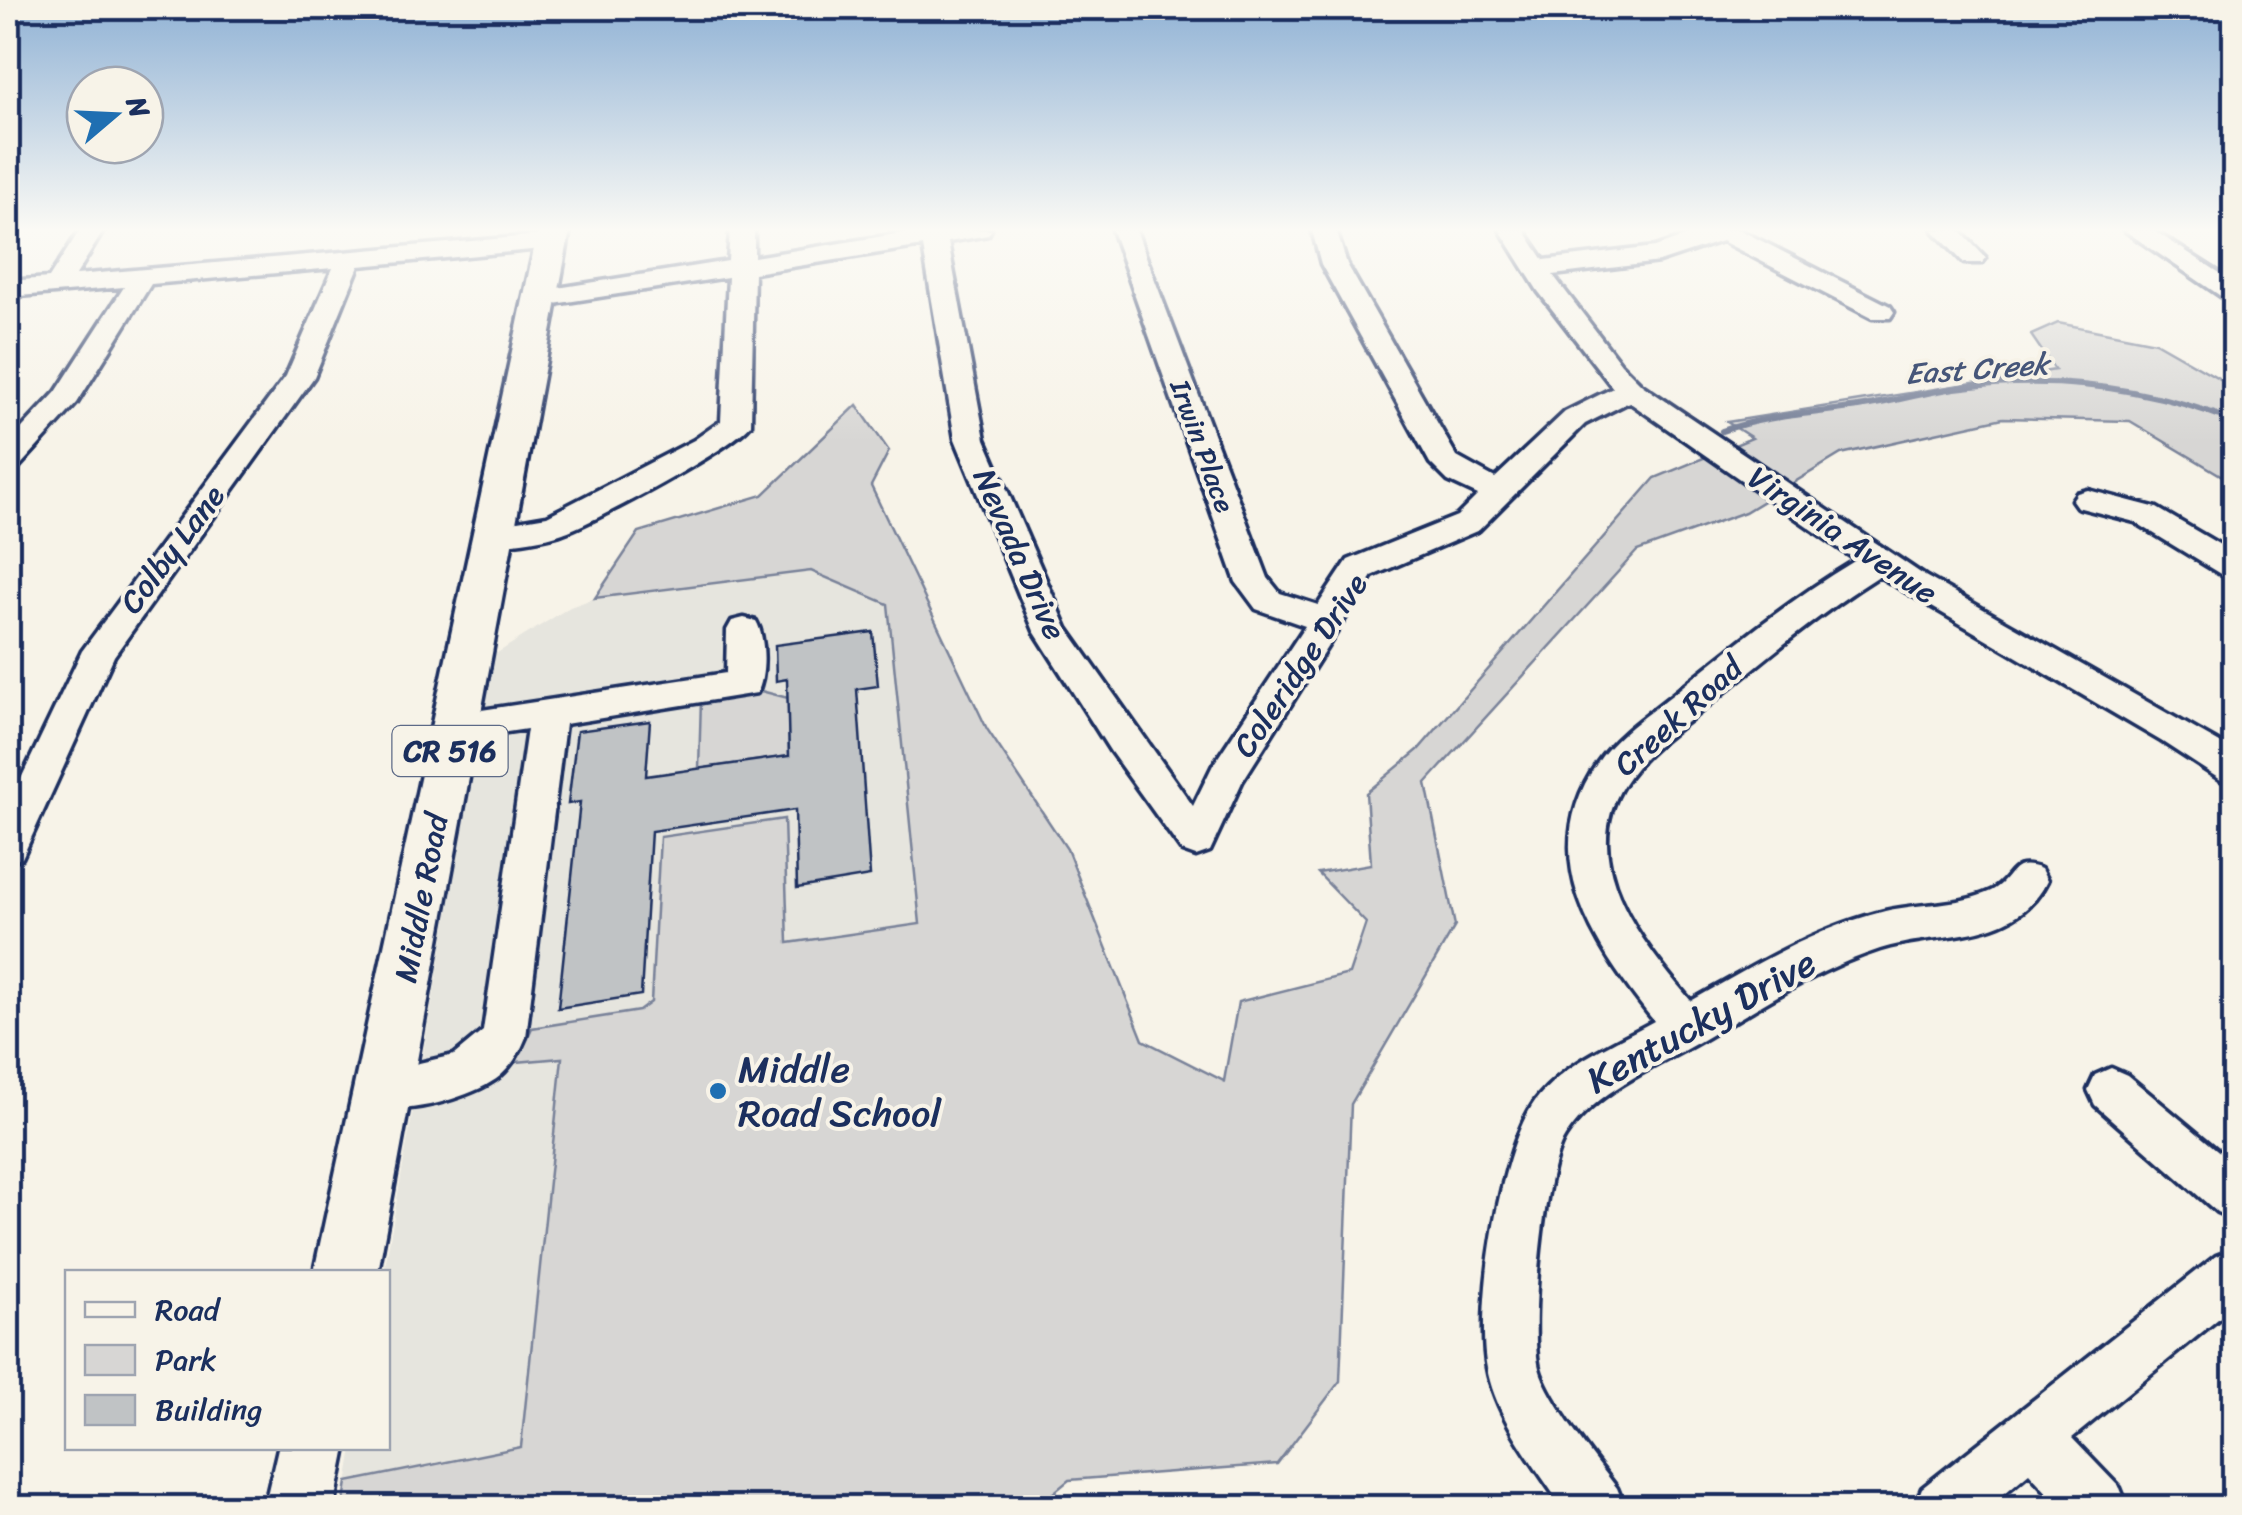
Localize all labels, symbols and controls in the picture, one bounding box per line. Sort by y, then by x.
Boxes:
north arrow [65,65,165,165]
text: N [112,89,165,125]
water label: East Creek [1904,337,2054,401]
street label: Irwin Place [1155,372,1249,520]
street label: Virginia Avenue [1736,450,1950,620]
street label: Nevada Drive [956,459,1083,649]
street label: Colby Lane [104,472,240,627]
street label: Coleridge Drive [1217,561,1384,769]
street label: Creek Road [1600,640,1758,791]
road number: CR 516 [392,726,508,776]
street label: Middle Road [377,807,466,987]
street label: Kentucky Drive [1574,930,1829,1113]
place label: Middle Road School [738,1036,942,1147]
marker: Middle Road School [707,1080,729,1102]
legend [65,1270,390,1450]
text: Road [155,1283,222,1337]
text: Park [155,1333,217,1387]
text: Building [155,1383,262,1437]

